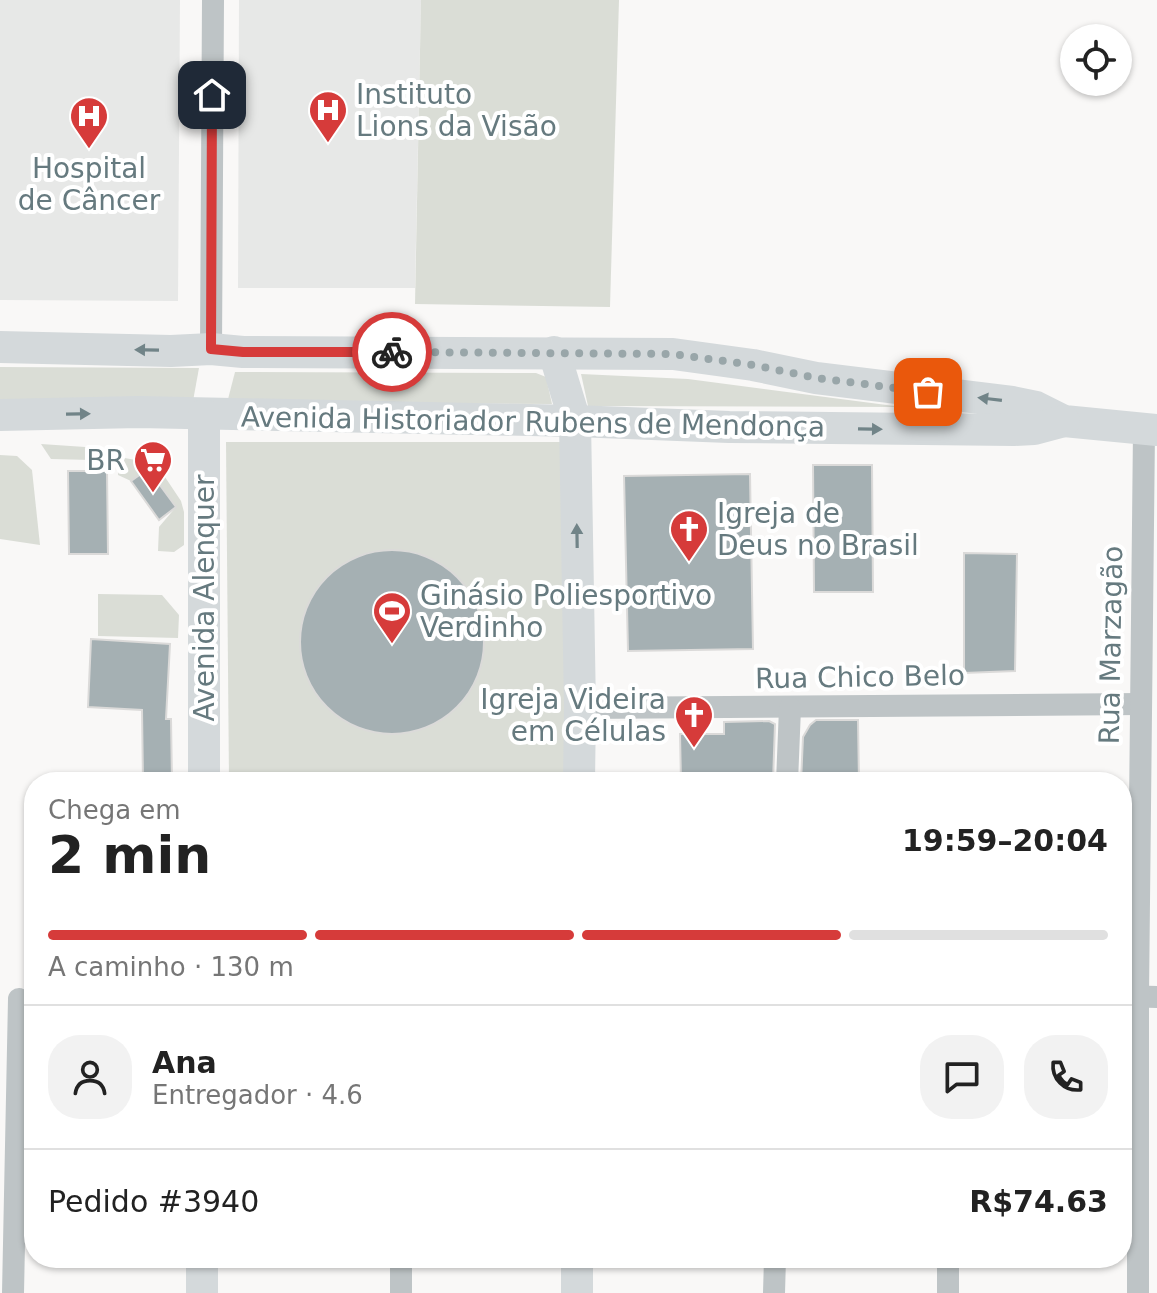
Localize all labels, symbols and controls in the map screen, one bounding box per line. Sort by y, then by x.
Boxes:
map controls [1060,24,1132,96]
button: locate [1060,24,1132,96]
pin [178,61,246,129]
icon: home [190,73,234,117]
place label: Instituto Lions da Visão [356,78,557,143]
hospital icon: Instituto Lions da Visão [307,89,349,144]
hospital icon: Hospital de Câncer [68,95,110,150]
place label: Hospital de Câncer [18,152,161,217]
courier [352,312,432,392]
icon: bike [370,330,414,374]
one-way arrow [134,344,159,356]
pin [894,358,962,426]
icon: bag [906,370,950,414]
one-way arrow [978,392,1003,405]
street label: Avenida Historiador Rubens de Mendonça [241,400,825,444]
one-way arrow [66,407,91,420]
one-way arrow [858,423,883,435]
supermarket icon: BR [132,439,174,494]
place label: BR [86,444,125,477]
street label: Avenida Alenquer [188,474,221,721]
place label: Igreja de Deus no Brasil [717,497,919,562]
church icon: Igreja de Deus no Brasil [668,508,710,563]
one-way arrow [571,523,583,548]
street label: Rua Marzagão [1093,545,1129,745]
place label: Ginásio Poliesportivo Verdinho [420,579,712,644]
sports icon: Ginásio Poliesportivo Verdinho [371,590,413,645]
street label: Rua Chico Belo [755,659,965,695]
place label: Igreja Videira em Células [480,683,666,748]
church icon: Igreja Videira em Células [673,694,715,749]
text: Chega em [48,795,181,825]
text: 19:59–20:04 [902,823,1108,858]
text: 2 min [48,825,211,885]
text: A caminho · 130 m [48,952,294,982]
button: person [48,1035,132,1119]
button: chat [920,1035,1004,1119]
button: phone [1024,1035,1108,1119]
text: Ana [152,1045,217,1080]
text: Entregador · 4.6 [152,1080,363,1110]
text: Pedido #3940 [48,1184,259,1219]
text: R$74.63 [969,1184,1108,1219]

